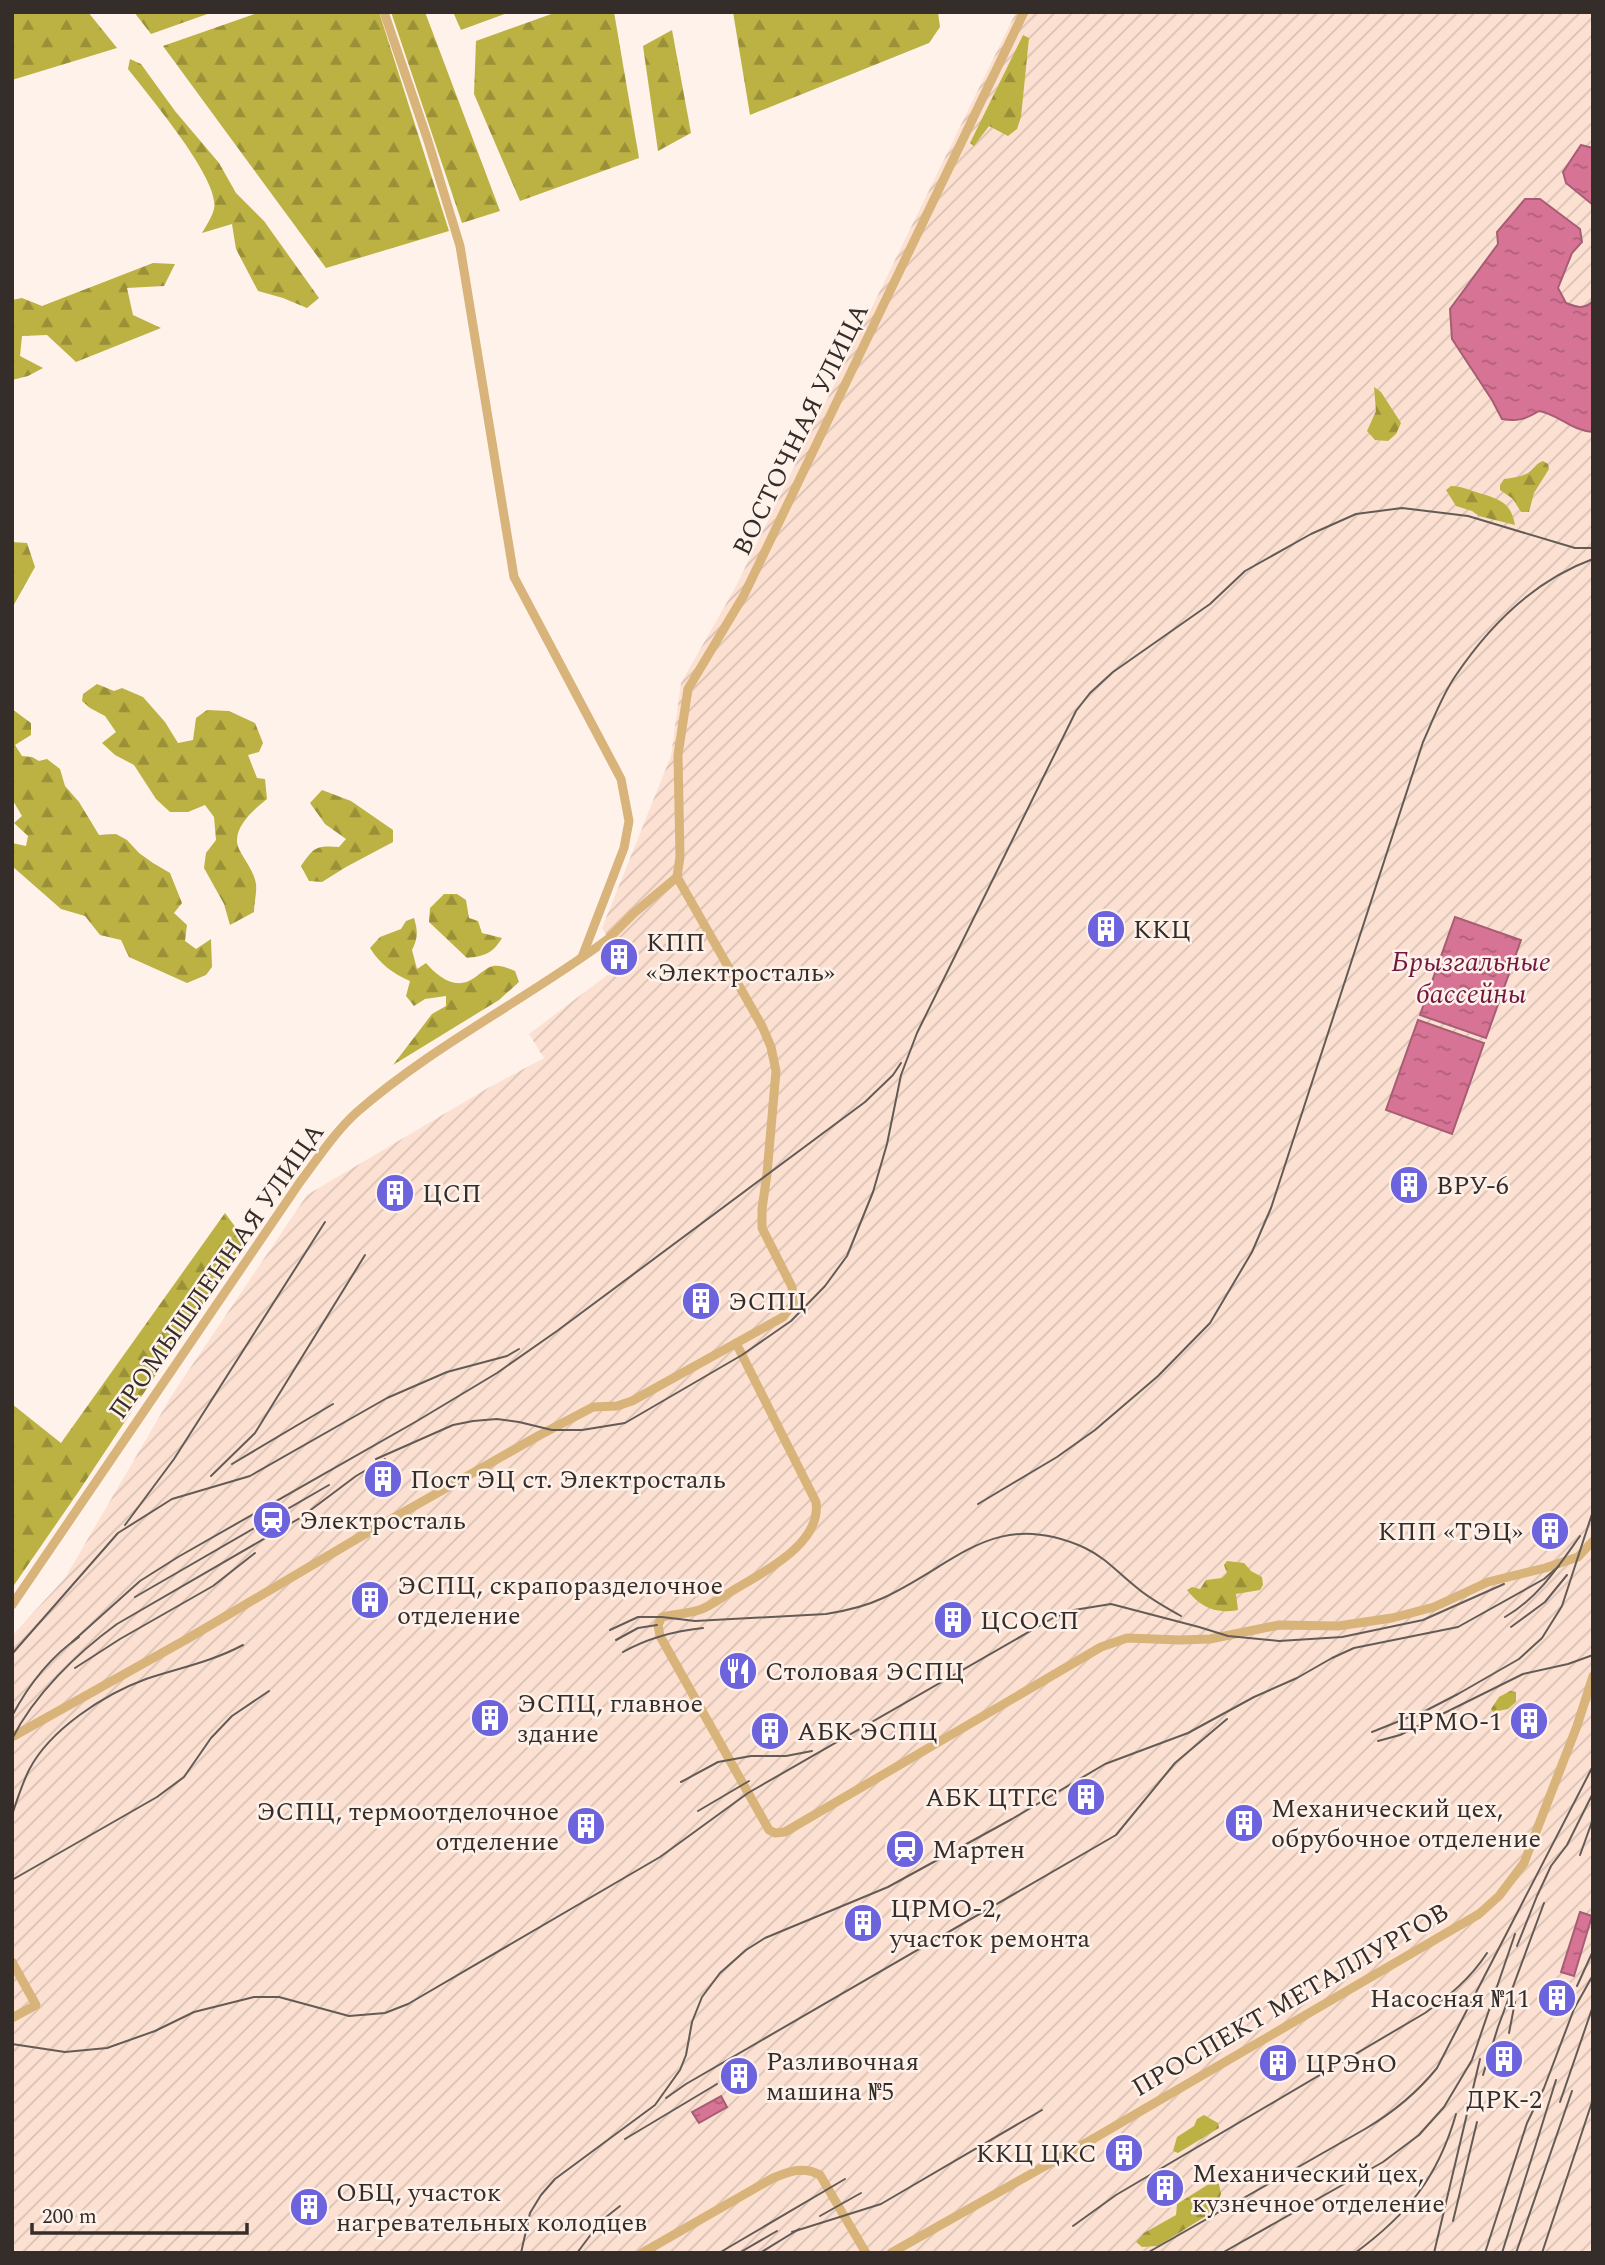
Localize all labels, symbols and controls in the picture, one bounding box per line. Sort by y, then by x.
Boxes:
street label: ВОСТОЧНАЯ УЛИЦА [722,296,879,562]
building icon: ККЦ [1085,908,1127,950]
place label: ККЦ [1133,910,1191,950]
place label: КПП «Электросталь» [646,923,835,993]
building icon: КПП «Электросталь» [598,936,640,978]
water label: Брызгальные бассейны [1391,941,1551,1016]
street label: ПРОМЫШЛЕННАЯ УЛИЦА [99,1115,335,1428]
building icon: ВРУ-6 [1388,1164,1430,1206]
place label: ВРУ-6 [1436,1166,1509,1206]
building icon: ЦСП [374,1172,416,1214]
place label: ЦСП [422,1174,482,1214]
building icon: ЭСПЦ [680,1280,722,1322]
place label: ЭСПЦ [728,1282,807,1322]
building icon: Пост ЭЦ ст. Электросталь [362,1458,404,1500]
place label: Пост ЭЦ ст. Электросталь [410,1460,726,1500]
station icon: Электросталь [251,1499,293,1541]
place label: Электросталь [299,1501,466,1541]
building icon: КПП «ТЭЦ» [1529,1510,1571,1552]
place label: КПП «ТЭЦ» [1378,1512,1523,1552]
place label: ЭСПЦ, скрапоразделочное отделение [397,1566,723,1636]
building icon: ЭСПЦ, скрапоразделочное отделение [349,1579,391,1621]
building icon: ЦСОСП [932,1599,974,1641]
place label: ЦСОСП [980,1601,1079,1641]
restaurant icon: Столовая ЭСПЦ [717,1650,759,1692]
place label: Столовая ЭСПЦ [765,1652,964,1692]
place label: ЭСПЦ, главное здание [517,1684,703,1754]
building icon: ЭСПЦ, главное здание [469,1697,511,1739]
building icon: ЦРМО-1 [1508,1700,1550,1742]
place label: ЦРМО-1 [1397,1702,1502,1742]
building icon: АБК ЭСПЦ [749,1710,791,1752]
place label: АБК ЭСПЦ [797,1712,938,1752]
building icon: АБК ЦТГС [1065,1776,1107,1818]
place label: АБК ЦТГС [925,1778,1059,1818]
place label: Механический цех, обрубочное отделение [1271,1789,1541,1859]
place label: ЭСПЦ, термоотделочное отделение [256,1792,559,1862]
building icon: Механический цех, обрубочное отделение [1223,1802,1265,1844]
building icon: ЭСПЦ, термоотделочное отделение [565,1805,607,1847]
station icon: Мартен [884,1828,926,1870]
place label: Мартен [932,1830,1025,1870]
place label: ЦРМО-2, участок ремонта [889,1889,1091,1959]
street label: ПРОСПЕКТ МЕТАЛЛУРГОВ [1124,1892,1457,2107]
building icon: ЦРМО-2, участок ремонта [842,1902,884,1944]
building icon: Насосная №11 [1536,1977,1578,2019]
place label: Насосная №11 [1370,1979,1530,2019]
building icon: ДРК-2 [1483,2038,1525,2080]
place label: Разливочная машина №5 [766,2042,919,2112]
building icon: ЦРЭнО [1257,2042,1299,2084]
place label: ЦРЭнО [1305,2044,1397,2084]
building icon: Разливочная машина №5 [718,2055,760,2097]
place label: ДРК-2 [1466,2080,1542,2120]
building icon: ККЦ ЦКС [1103,2132,1145,2174]
place label: ККЦ ЦКС [976,2134,1097,2174]
place label: Механический цех, кузнечное отделение [1192,2154,1445,2224]
building icon: Механический цех, кузнечное отделение [1144,2167,1186,2209]
place label: ОБЦ, участок нагревательных колодцев [336,2173,647,2243]
building icon: ОБЦ, участок нагревательных колодцев [288,2186,330,2228]
scale bar [32,2192,247,2236]
text: 200 m [42,2201,97,2233]

